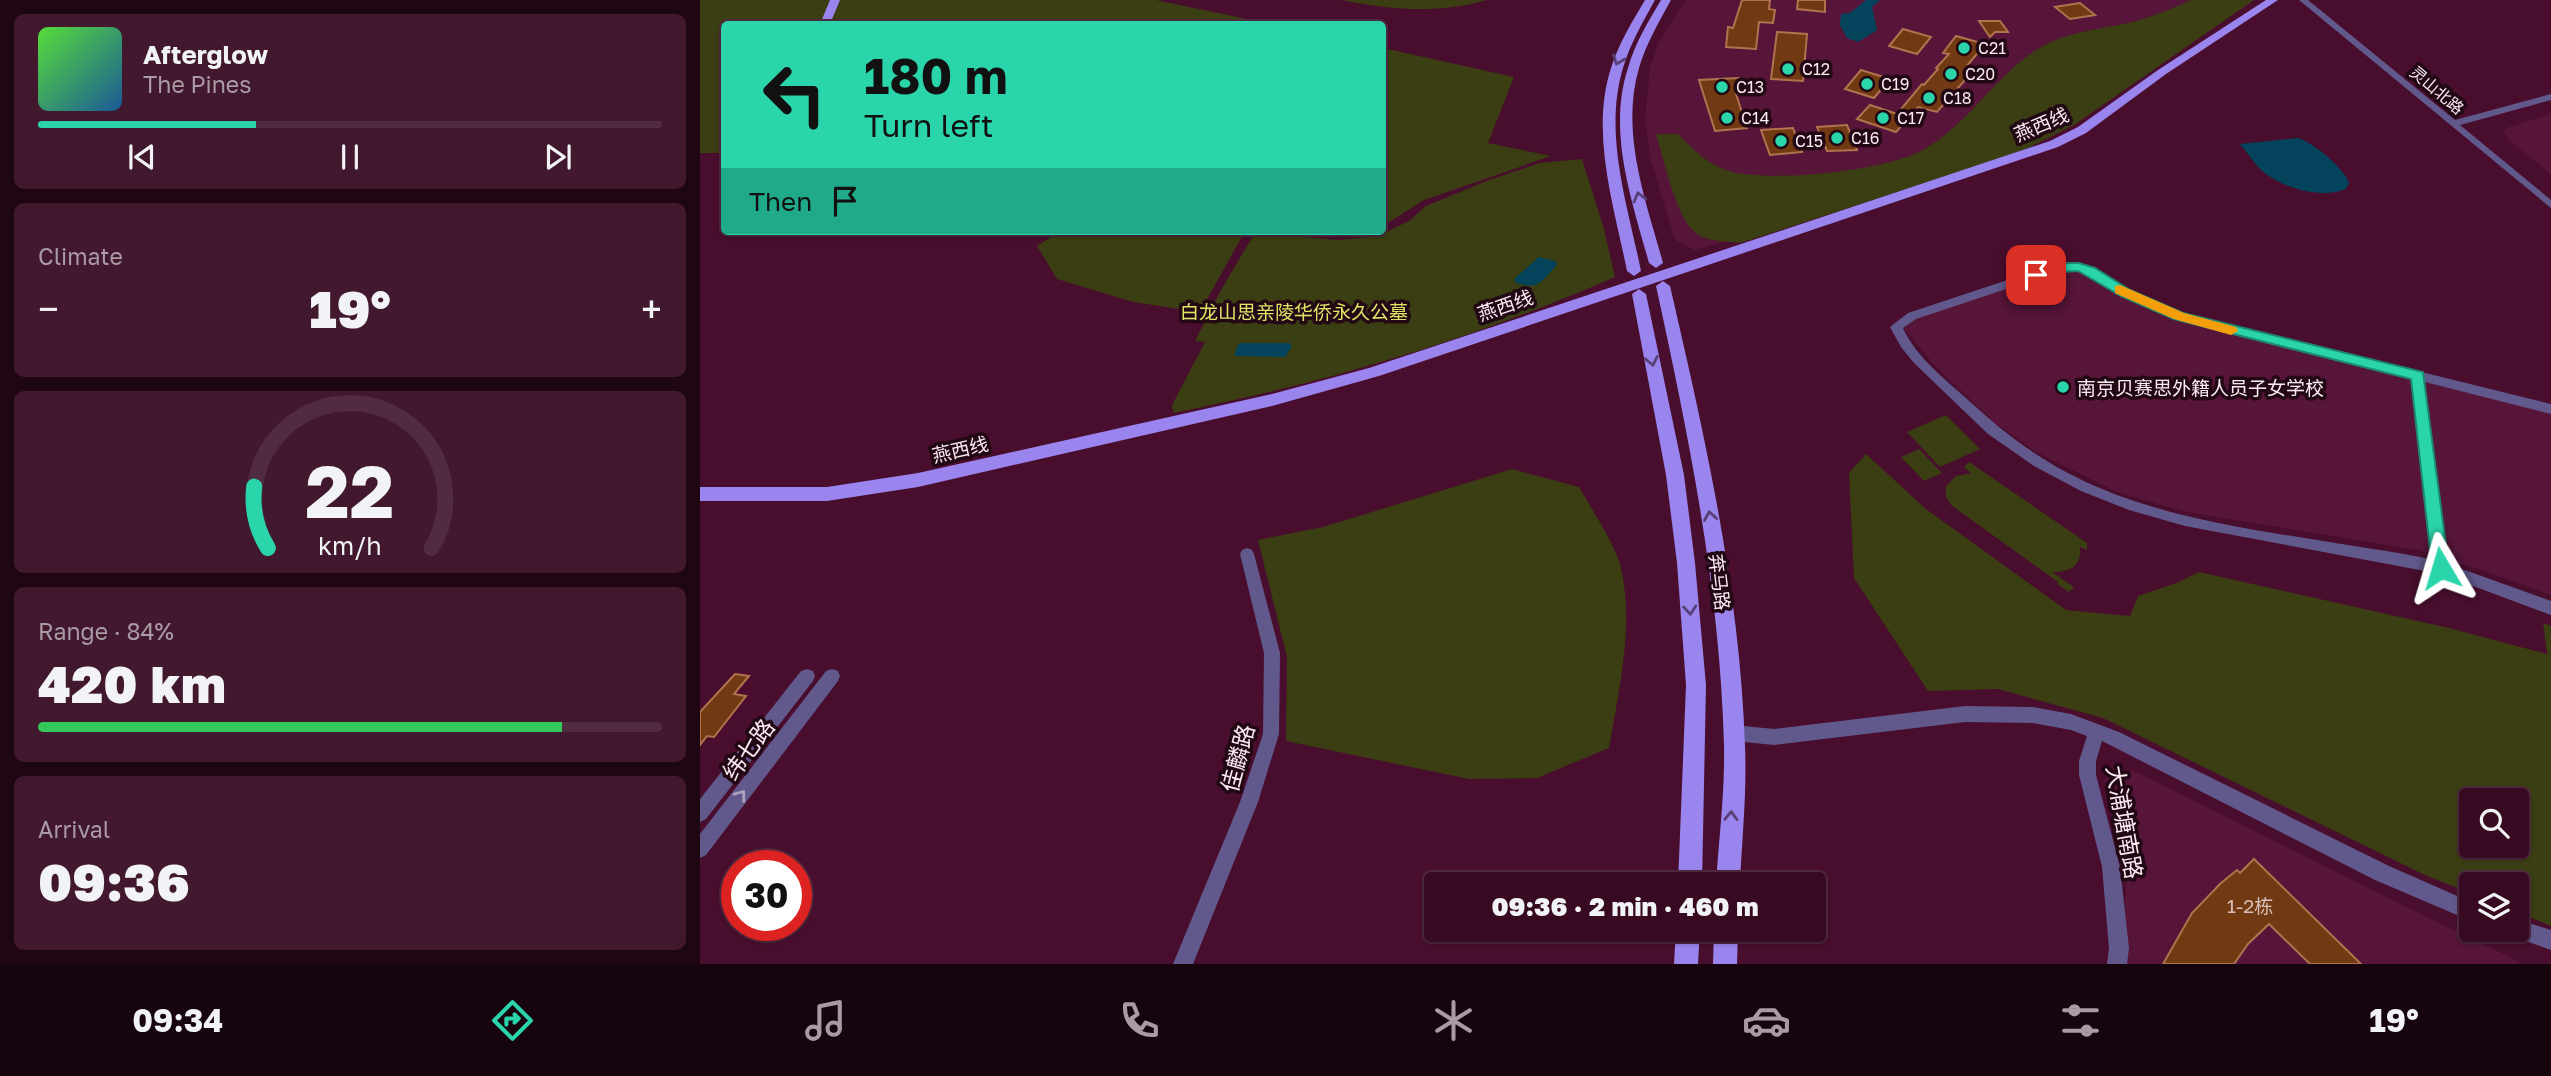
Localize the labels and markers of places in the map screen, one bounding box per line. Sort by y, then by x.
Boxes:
place label: C21 [1978,38,2006,58]
marker: C21 [1956,40,1972,56]
place label: C12 [1802,59,1830,79]
marker: C12 [1780,61,1796,77]
place label: C20 [1965,64,1995,84]
marker: C20 [1943,66,1959,82]
place label: C19 [1881,74,1909,94]
marker: C19 [1859,76,1875,92]
place label: C13 [1736,77,1764,97]
marker: C13 [1714,79,1730,95]
place label: C18 [1943,88,1971,108]
marker: C18 [1921,90,1937,106]
place label: C14 [1741,108,1769,128]
place label: C17 [1897,108,1924,128]
marker: C14 [1719,110,1735,126]
marker: C17 [1875,110,1891,126]
place label: C16 [1851,128,1879,148]
marker: C16 [1829,130,1845,146]
place label: C15 [1795,131,1823,151]
marker: C15 [1773,133,1789,149]
pin [2006,245,2066,305]
place label: 南京贝赛思外籍人员子女学校 [2077,376,2324,399]
marker: 南京贝赛思外籍人员子女学校 [2055,379,2071,395]

